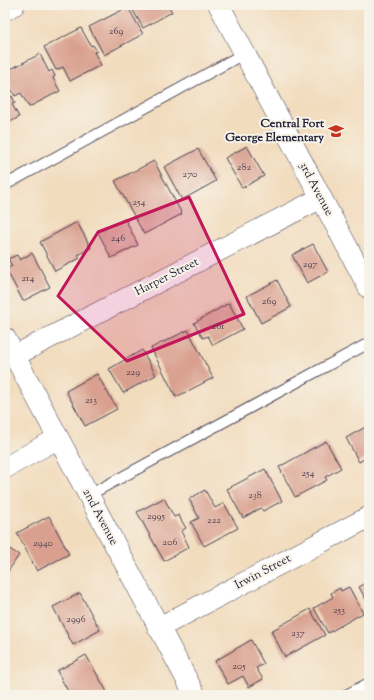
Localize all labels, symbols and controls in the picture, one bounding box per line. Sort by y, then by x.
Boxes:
house number: 269 [109,24,123,39]
place label: Central Fort George Elementary [225,115,325,147]
school or university icon: Central Fort George Elementary [327,122,345,140]
street label: 3rd Avenue [294,159,338,219]
house number: 282 [237,160,251,175]
house number: 270 [183,167,197,182]
house number: 254 [132,195,146,210]
house number: 246 [111,231,125,246]
street label: Harper Street [132,253,202,301]
house number: 297 [303,257,317,272]
house number: 214 [21,271,35,286]
house number: 269 [262,294,276,309]
house number: 261 [212,319,225,334]
house number: 229 [126,365,140,380]
house number: 213 [85,393,97,408]
house number: 254 [301,466,315,481]
street label: 2nd Avenue [77,485,123,549]
house number: 238 [248,488,262,503]
house number: 2995 [147,509,166,524]
house number: 222 [207,513,221,528]
house number: 206 [163,535,177,550]
house number: 2940 [33,536,53,551]
street label: Irwin Street [232,550,294,594]
house number: 253 [333,603,345,618]
house number: 2996 [66,612,86,627]
house number: 237 [291,626,305,641]
house number: 205 [232,659,246,674]

